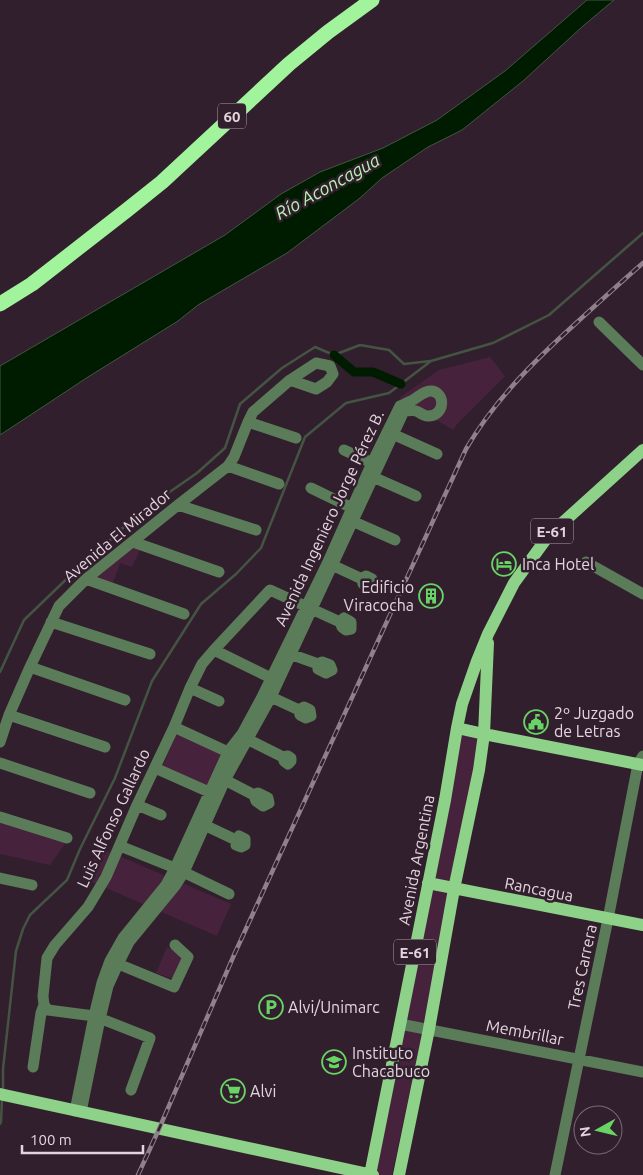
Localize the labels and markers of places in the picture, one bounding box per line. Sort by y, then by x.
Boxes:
hotel icon: Inca Hotel [491,551,517,577]
place label: Inca Hotel [522,555,594,573]
place label: Edificio Viracocha [344,578,414,614]
building icon: Edificio Viracocha [418,583,444,609]
place label: 2º Juzgado de Letras [554,704,634,740]
public building icon: 2º Juzgado de Letras [523,709,549,735]
parking icon: Alvi/Unimarc [258,994,284,1020]
place label: Alvi/Unimarc [288,998,380,1016]
place label: Instituto Chacabuco [352,1044,430,1080]
school or university icon: Instituto Chacabuco [321,1049,347,1075]
supermarket icon: Alvi [220,1078,246,1104]
place label: Alvi [250,1082,276,1100]

